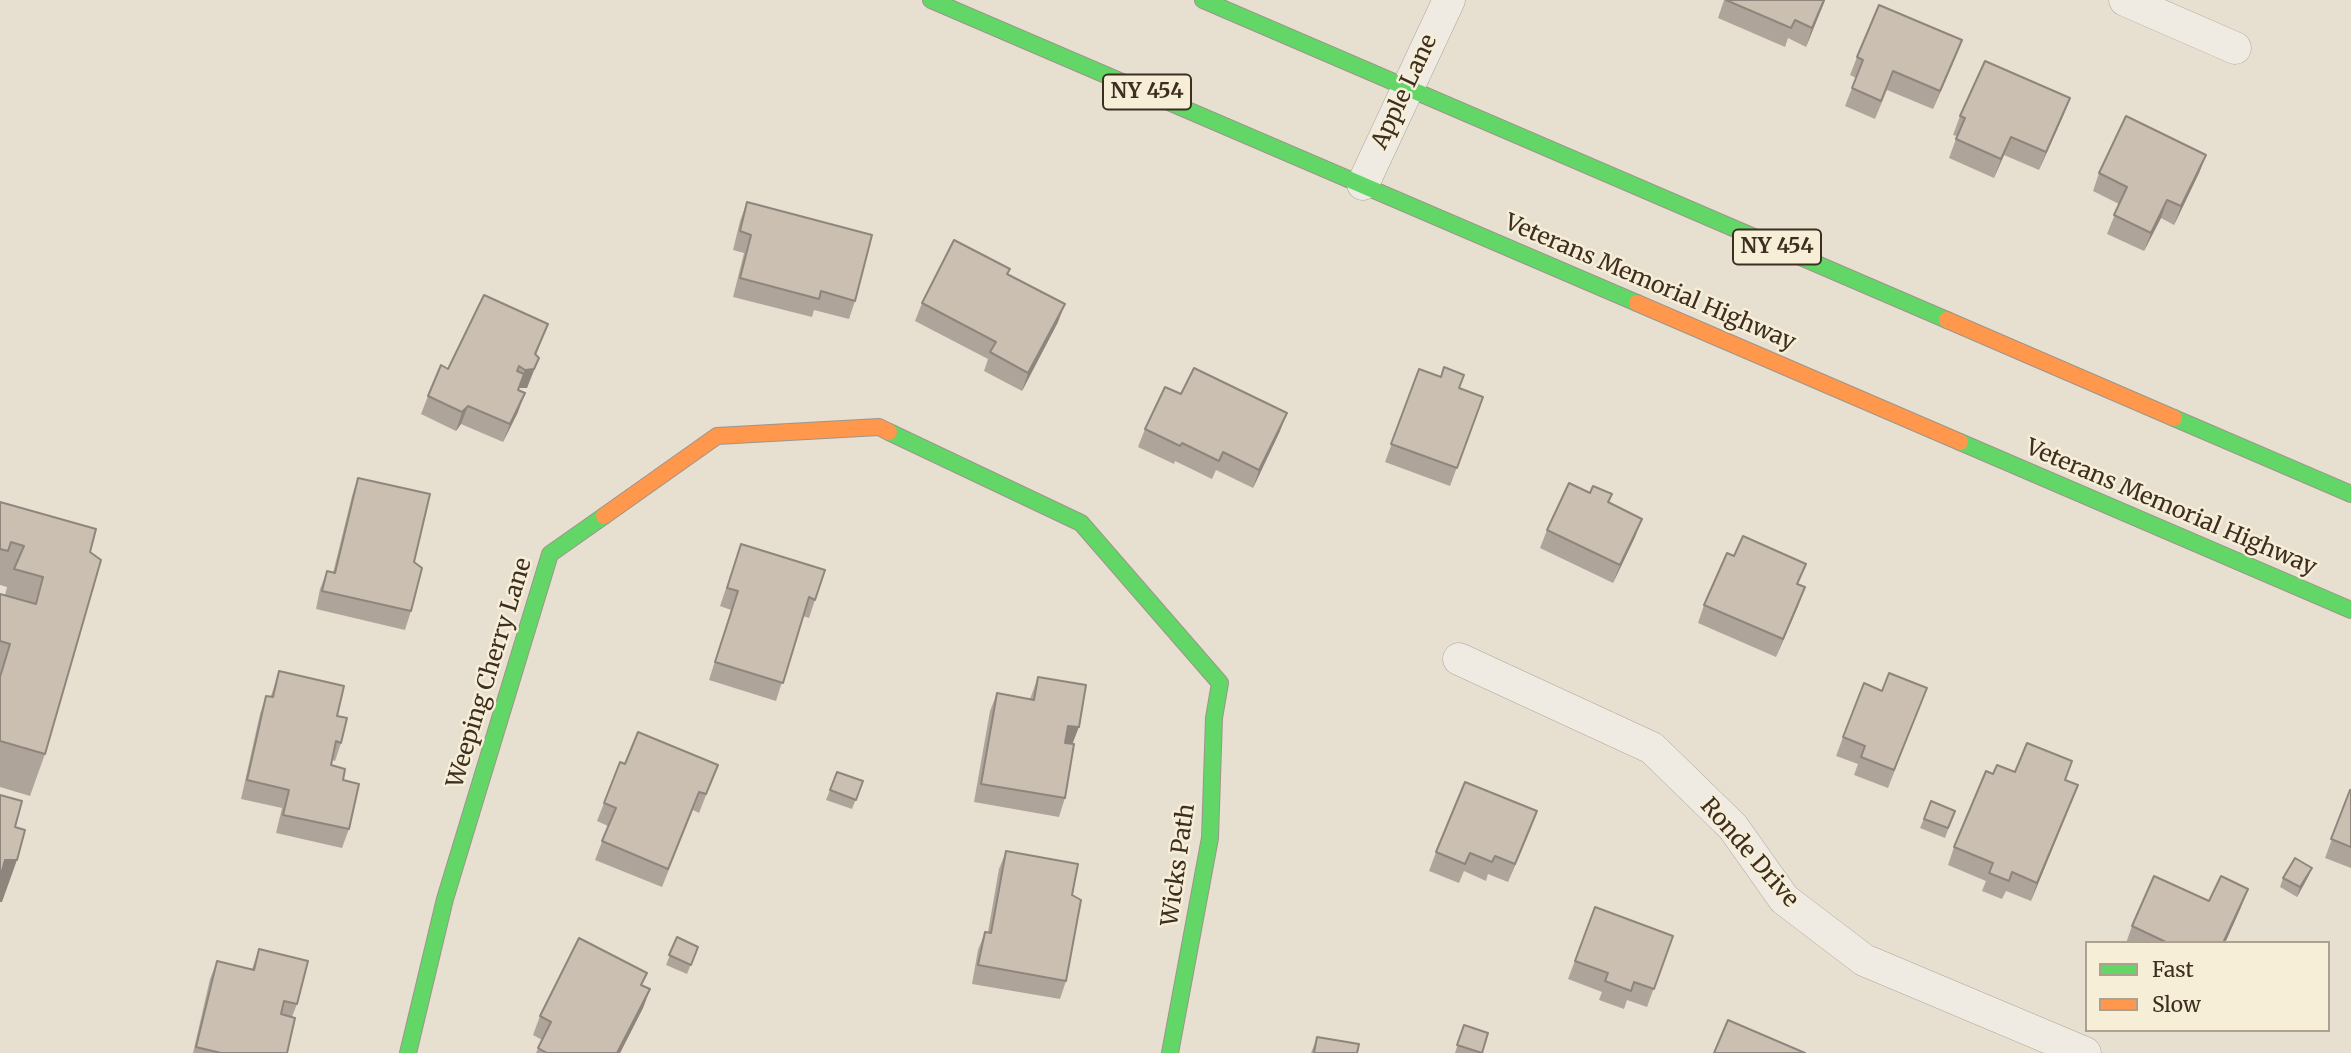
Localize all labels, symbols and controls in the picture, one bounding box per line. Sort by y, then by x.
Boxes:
street label: Apple Lane [1366,30,1444,154]
road number: NY 454 [1103,74,1191,110]
street label: Veterans Memorial Highway [1501,209,1799,357]
road number: NY 454 [1733,230,1821,264]
street label: Veterans Memorial Highway [2022,434,2320,582]
street label: Weeping Cherry Lane [442,555,538,791]
street label: Ronde Drive [1694,793,1804,913]
street label: Wicks Path [1157,802,1201,928]
legend [2085,941,2330,1032]
text: Fast [2152,956,2194,983]
text: Slow [2152,991,2201,1018]

